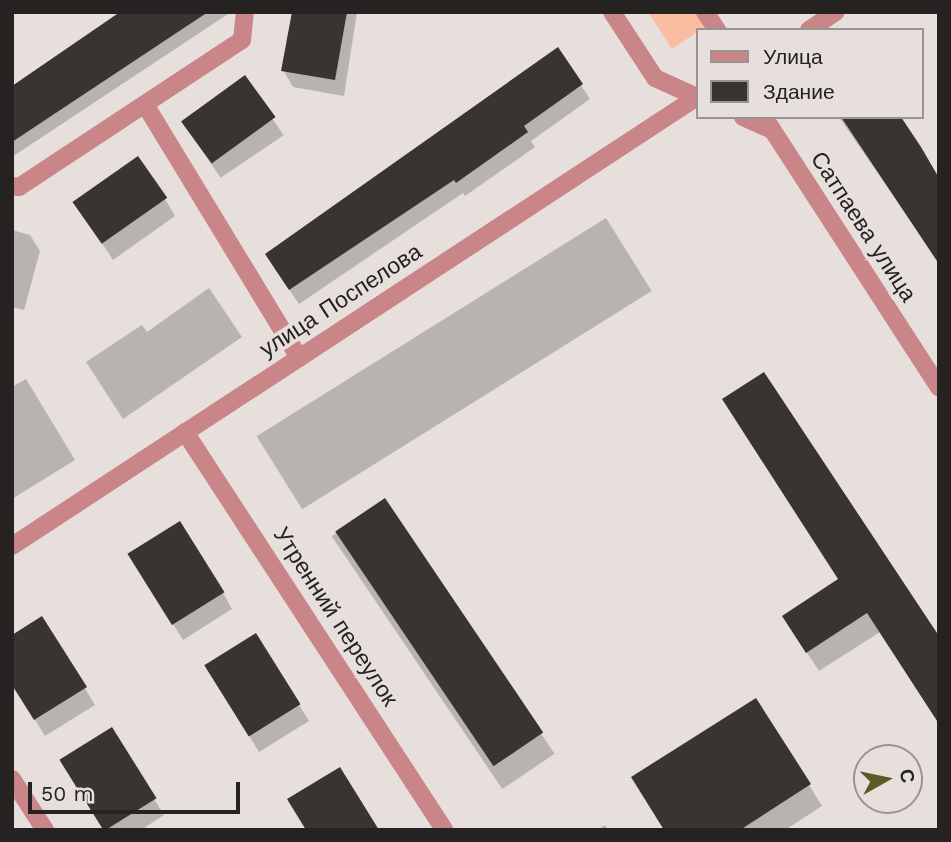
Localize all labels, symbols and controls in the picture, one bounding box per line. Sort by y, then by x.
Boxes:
legend [696,28,923,119]
text: Улица [763,44,823,69]
text: Здание [763,79,835,104]
street label: Сатпаева улица [804,147,922,307]
street label: улица Поспелова [255,238,427,364]
street label: Утренний переулок [267,522,403,712]
north arrow [853,744,923,814]
text: С [895,767,920,785]
scale bar [32,768,243,812]
text: 50 m [41,781,93,806]

